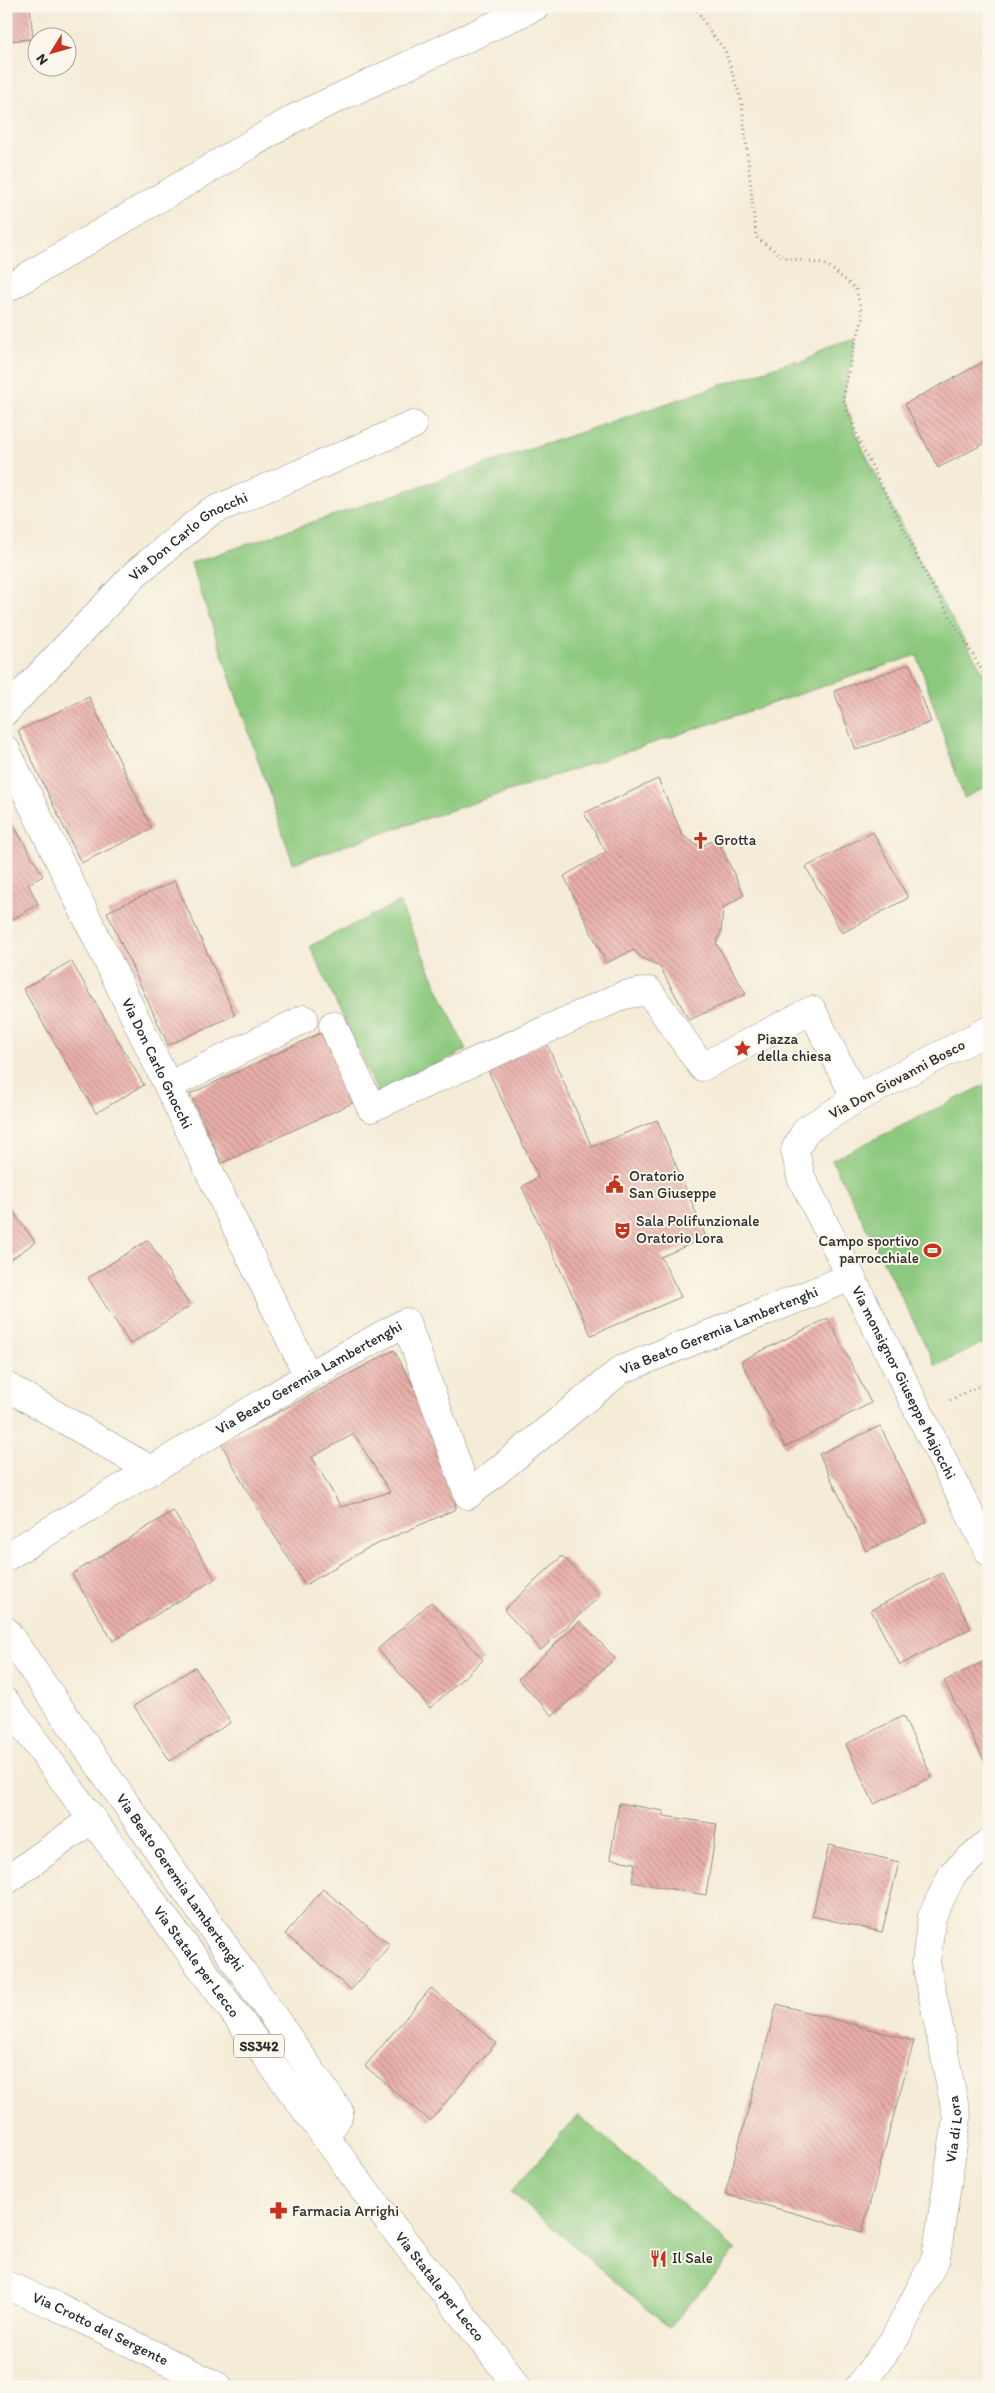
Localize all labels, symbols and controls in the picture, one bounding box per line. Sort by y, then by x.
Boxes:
north arrow [28,28,78,78]
text: N [32,51,52,68]
street label: Via Don Carlo Gnocchi [125,488,250,584]
church icon: Grotta [690,830,710,850]
place label: Grotta [714,831,757,849]
street label: Via Don Carlo Gnocchi [118,995,196,1132]
place label: Piazza della chiesa [757,1030,832,1065]
street label: Via Don Giovanni Bosco [826,1035,968,1123]
place icon: Piazza della chiesa [733,1038,753,1058]
place label: Oratorio San Giuseppe [629,1167,716,1202]
public building icon: Oratorio San Giuseppe [605,1175,625,1195]
place label: Sala Polifunzionale Oratorio Lora [636,1212,760,1247]
theatre icon: Sala Polifunzionale Oratorio Lora [612,1220,632,1240]
place label: Campo sportivo parrocchiale [819,1232,919,1267]
sports icon: Campo sportivo parrocchiale [923,1240,943,1260]
street label: Via Beato Geremia Lambertenghi [617,1282,821,1378]
street label: Via monsignor Giuseppe Majocchi [848,1283,960,1482]
street label: Via Beato Geremia Lambertenghi [212,1317,405,1438]
street label: Via Beato Geremia Lambertenghi [113,1790,248,1975]
street label: Via Statale per Lecco [150,1902,244,2021]
road number: SS342 [234,2034,284,2058]
street label: Via di Lora [941,2094,966,2164]
pharmacy icon: Farmacia Arrighi [268,2201,288,2221]
place label: Farmacia Arrighi [292,2202,399,2220]
street label: Via Statale per Lecco [391,2228,488,2345]
restaurant icon: Il Sale [648,2248,668,2268]
place label: Il Sale [672,2249,713,2267]
street label: Via Crotto del Sergente [30,2288,171,2369]

